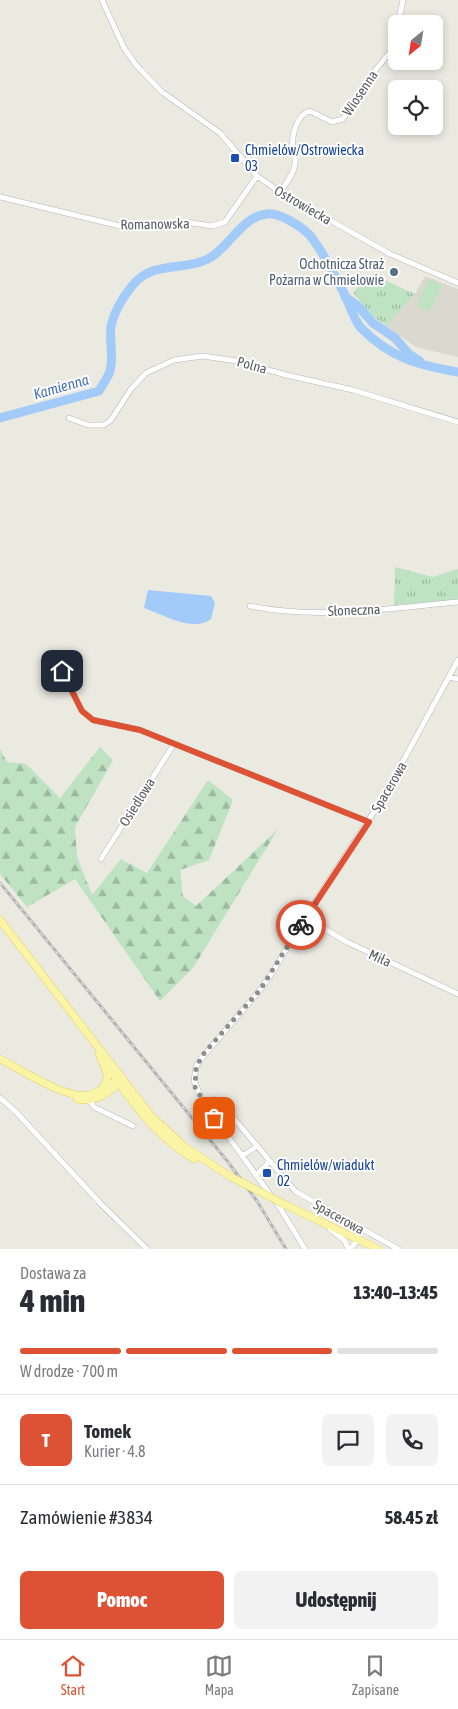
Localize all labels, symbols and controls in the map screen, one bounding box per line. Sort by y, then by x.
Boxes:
north arrow [388,15,442,70]
map controls [388,15,443,135]
street label: Wiosenna [339,67,381,119]
button: locate [388,80,443,135]
place label: Chmielów/Ostrowiecka 03 [245,142,364,174]
marker: Chmielów/Ostrowiecka 03 [229,152,241,164]
street label: Ostrowiecka [272,182,334,228]
street label: Romanowska [120,215,190,233]
place label: Ochotnicza Straż Pożarna w Chmielowie [269,256,384,288]
marker: Ochotnicza Straż Pożarna w Chmielowie [388,266,400,278]
street label: Polna [235,353,269,377]
water label: Kamienna [31,371,90,402]
street label: Słoneczna [327,601,381,619]
pin [41,650,83,692]
icon: home [48,657,76,685]
street label: Spacerowa [368,759,410,815]
street label: Osiedlowa [116,775,158,829]
courier [276,900,326,950]
icon: bike [287,911,315,939]
street label: Miła [366,946,394,970]
pin [193,1097,235,1139]
icon: bag [200,1104,228,1132]
place label: Chmielów/wiadukt 02 [277,1157,375,1189]
marker: Chmielów/wiadukt 02 [261,1167,273,1179]
street label: Spacerowa [311,1196,367,1238]
text: Dostawa za [20,1264,86,1282]
text: 13:40–13:45 [353,1281,438,1303]
text: 4 min [20,1282,85,1319]
text: W drodze · 700 m [20,1362,118,1380]
button: chat [322,1414,374,1466]
button: phone [386,1414,438,1466]
text: Tomek [84,1420,131,1442]
text: T [42,1429,50,1451]
text: Kurier · 4.8 [84,1442,146,1460]
text: Zamówienie #3834 [20,1506,153,1528]
text: 58.45 zł [384,1506,438,1528]
button: Pomoc [20,1571,224,1629]
button: Udostępnij [234,1571,438,1629]
tab: Start [59,1652,87,1698]
tab: Mapa [205,1652,234,1698]
tab: Zapisane [352,1652,399,1698]

